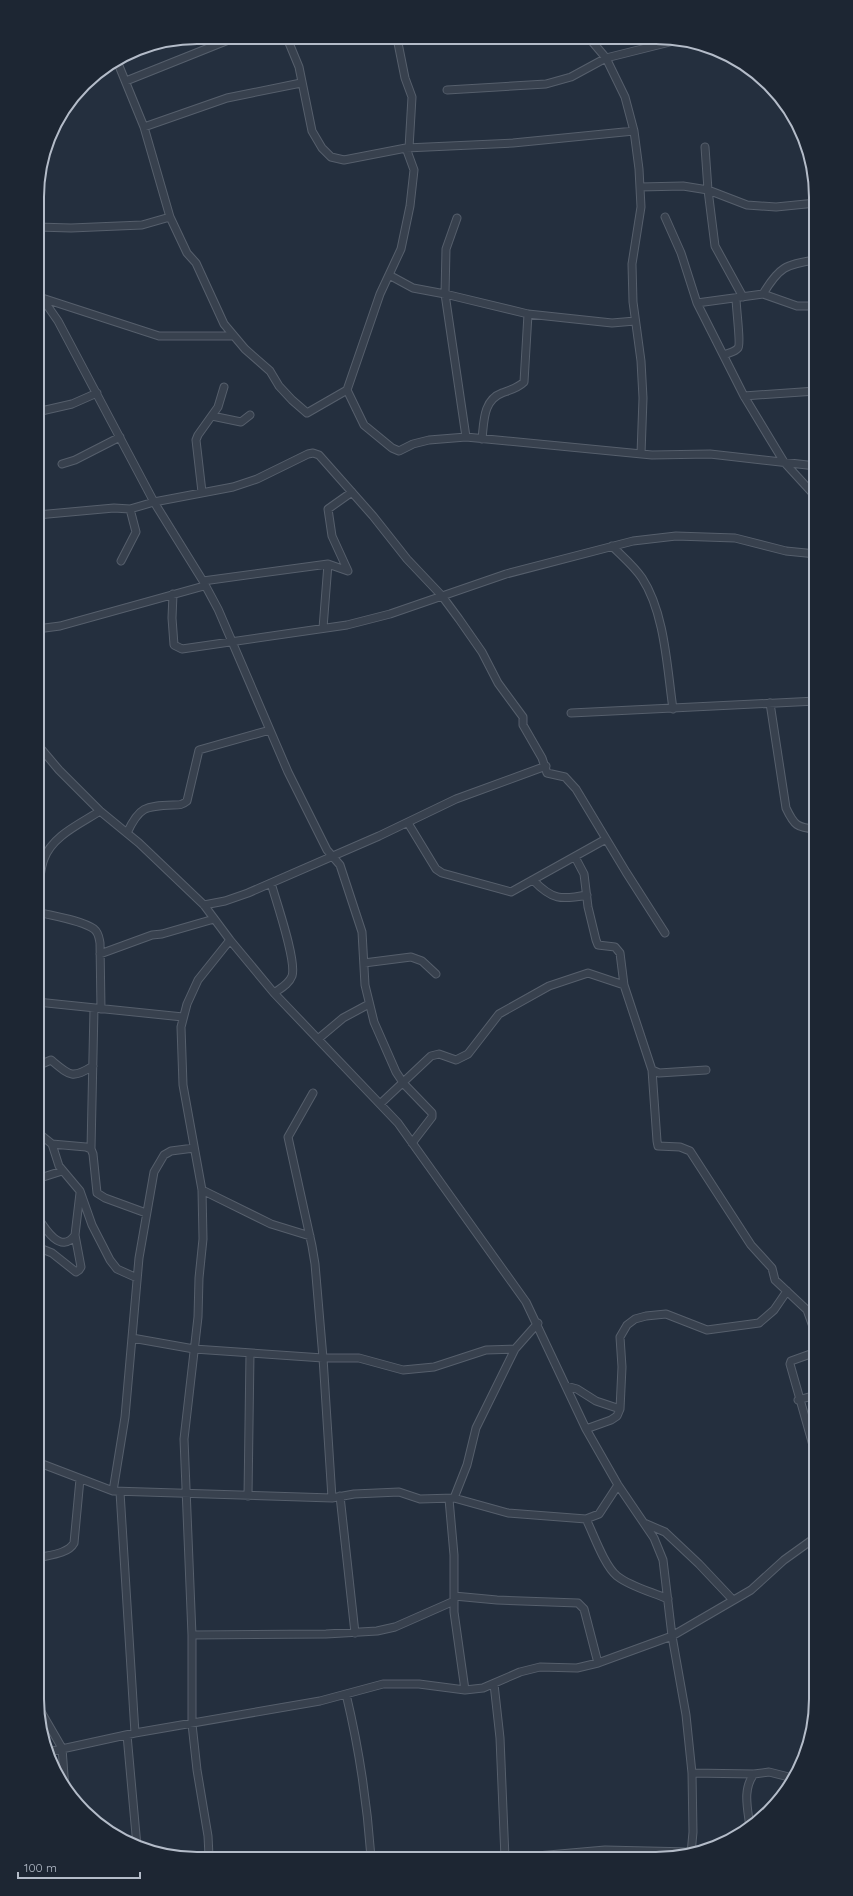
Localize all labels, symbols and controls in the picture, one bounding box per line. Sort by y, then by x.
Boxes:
scale bar [18,1854,140,1880]
text: 100 m [24,1860,57,1875]

